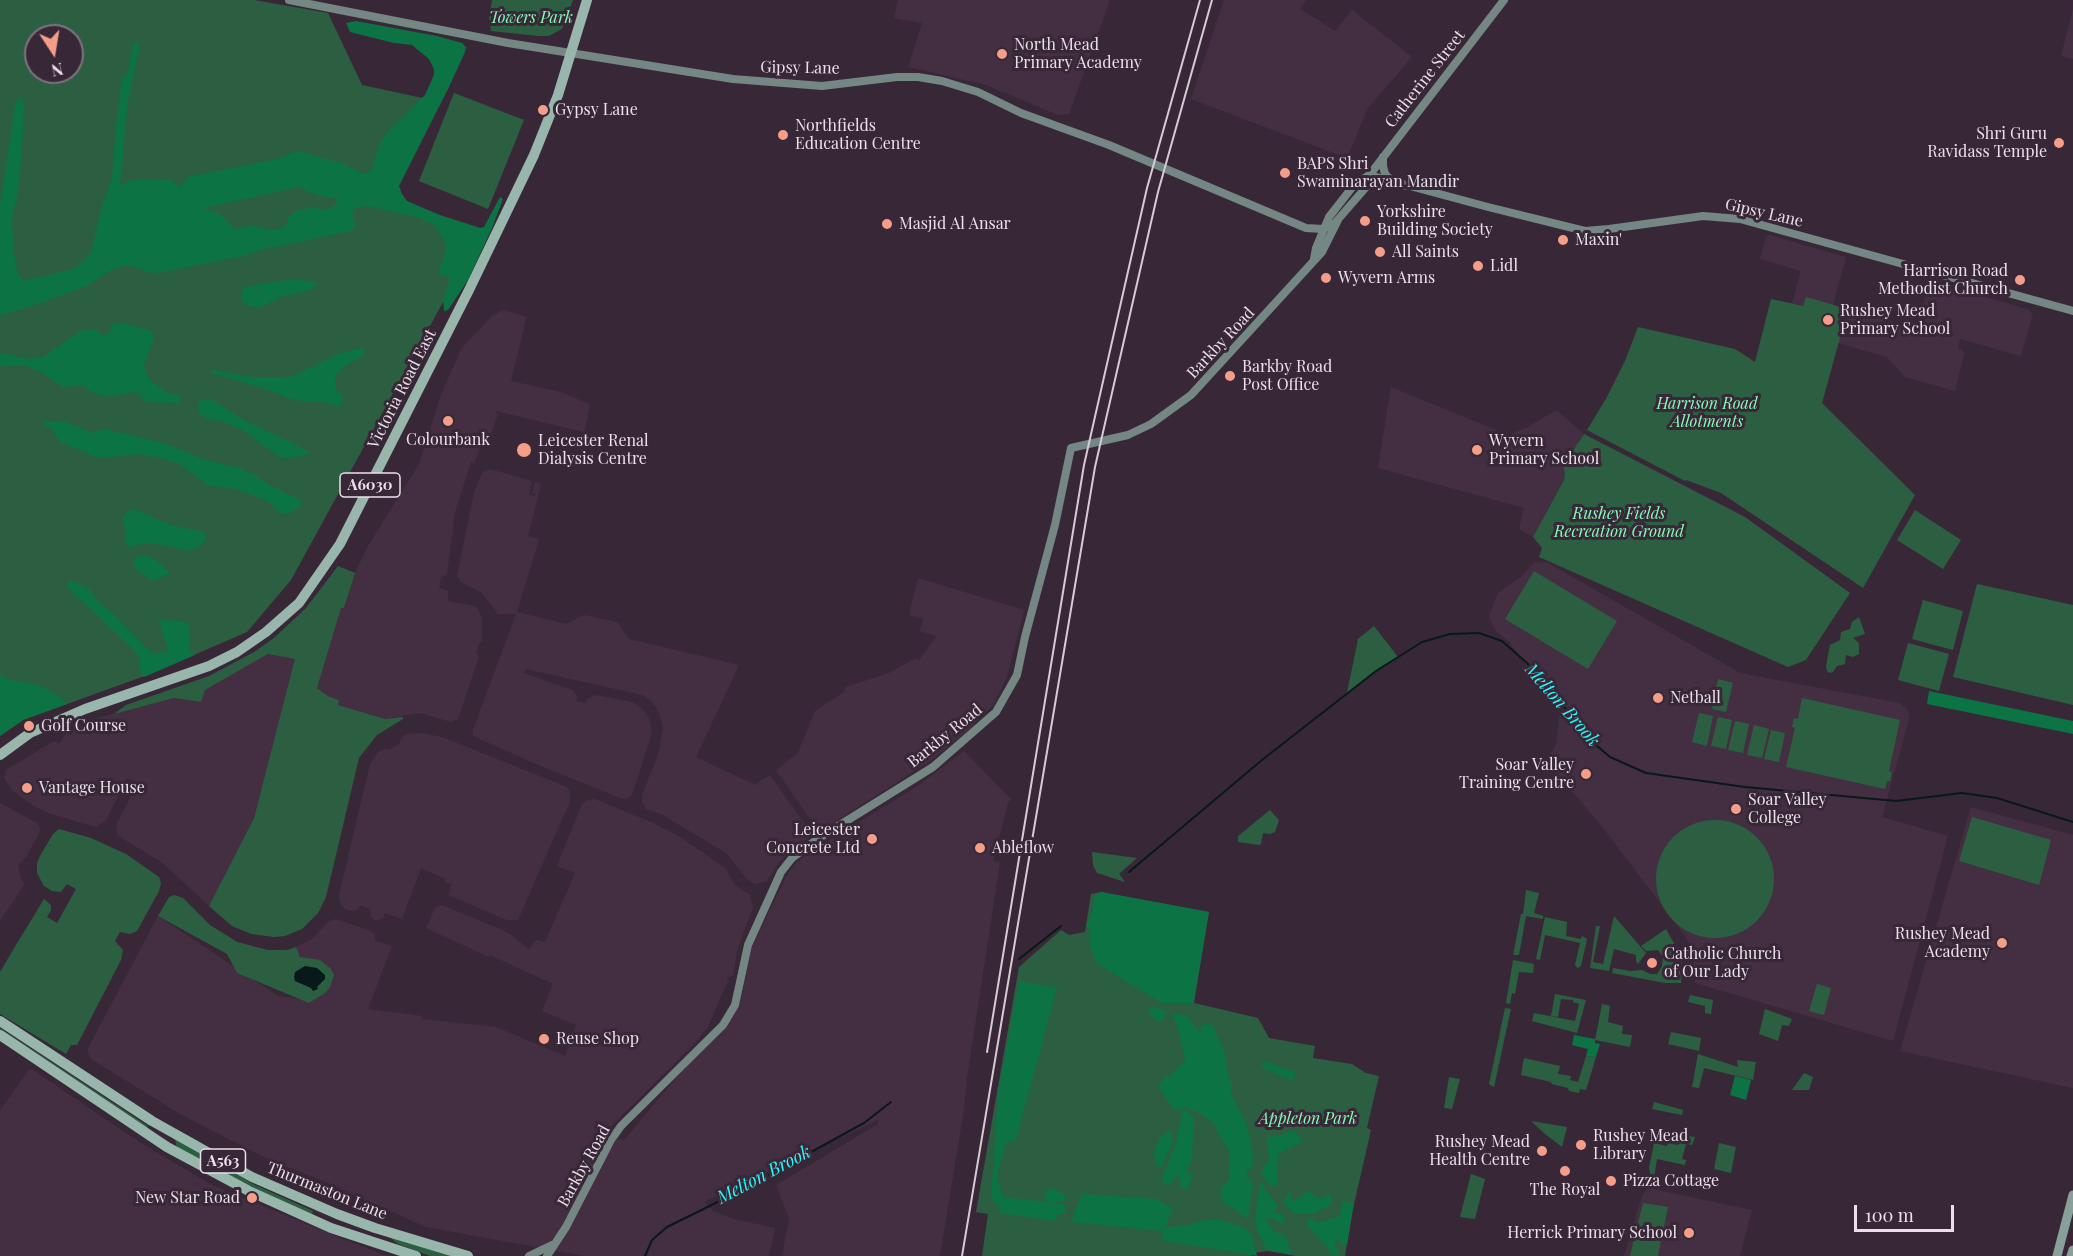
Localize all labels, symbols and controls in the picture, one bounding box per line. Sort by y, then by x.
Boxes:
park label: Towers Park [489,8,573,28]
north arrow [24,24,84,84]
street label: Catherine Street [1381,26,1469,132]
place label: North Mead Primary Academy [1014,35,1142,73]
marker: North Mead Primary Academy [995,47,1009,61]
street label: Gipsy Lane [760,58,840,78]
text: N [50,59,65,82]
place label: Gypsy Lane [555,100,638,120]
marker: Gypsy Lane [536,103,550,117]
place label: Northfields Education Centre [795,116,921,154]
place label: Shri Guru Ravidass Temple [1927,124,2047,162]
marker: Northfields Education Centre [776,128,790,142]
marker: Shri Guru Ravidass Temple [2052,136,2066,150]
place label: BAPS Shri Swaminarayan Mandir [1297,154,1459,192]
marker: BAPS Shri Swaminarayan Mandir [1278,166,1292,180]
street label: Gipsy Lane [1723,195,1805,231]
place label: Yorkshire Building Society [1377,202,1493,240]
place label: Masjid Al Ansar [899,214,1011,234]
marker: Yorkshire Building Society [1358,214,1372,228]
marker: Masjid Al Ansar [880,217,894,231]
place label: Maxin' [1575,230,1622,250]
marker: Maxin' [1556,233,1570,247]
place label: All Saints [1392,242,1459,262]
marker: All Saints [1373,245,1387,259]
place label: Lidl [1490,256,1518,276]
marker: Lidl [1471,259,1485,273]
place label: Harrison Road Methodist Church [1878,261,2008,299]
place label: Wyvern Arms [1338,268,1435,288]
marker: Wyvern Arms [1319,271,1333,285]
marker: Harrison Road Methodist Church [2013,273,2027,287]
place label: Rushey Mead Primary School [1840,301,1950,339]
street label: Barkby Road [1183,303,1259,383]
marker: Rushey Mead Primary School [1821,313,1835,327]
street label: Victoria Road East [364,326,440,452]
place label: Barkby Road Post Office [1242,357,1332,395]
marker: Barkby Road Post Office [1223,369,1237,383]
park label: Harrison Road Allotments [1656,394,1758,432]
marker: Colourbank [441,414,455,428]
place label: Colourbank [406,430,490,450]
place label: Leicester Renal Dialysis Centre [538,431,649,469]
place label: Wyvern Primary School [1489,431,1599,469]
marker: Leicester Renal Dialysis Centre [515,441,533,459]
marker: Wyvern Primary School [1470,443,1484,457]
road number: A6030 [340,473,400,497]
park label: Rushey Fields Recreation Ground [1554,504,1684,542]
water label: Melton Brook [1520,659,1604,751]
place label: Netball [1670,688,1721,708]
marker: Netball [1651,691,1665,705]
street label: Barkby Road [904,700,986,772]
place label: Golf Course [41,716,126,736]
marker: Golf Course [22,719,36,733]
place label: Soar Valley Training Centre [1459,755,1574,793]
marker: Soar Valley Training Centre [1579,767,1593,781]
place label: Vantage House [39,778,145,798]
marker: Vantage House [20,781,34,795]
place label: Soar Valley College [1748,790,1827,828]
marker: Soar Valley College [1729,802,1743,816]
place label: Leicester Concrete Ltd [766,820,860,858]
marker: Leicester Concrete Ltd [865,832,879,846]
place label: Ableflow [992,838,1054,858]
marker: Ableflow [973,841,987,855]
place label: Rushey Mead Academy [1895,924,1990,962]
marker: Rushey Mead Academy [1995,936,2009,950]
place label: Catholic Church of Our Lady [1664,944,1781,982]
marker: Catholic Church of Our Lady [1645,956,1659,970]
place label: Reuse Shop [556,1029,639,1049]
marker: Reuse Shop [537,1032,551,1046]
park label: Appleton Park [1259,1109,1357,1129]
street label: Barkby Road [554,1122,614,1210]
place label: Rushey Mead Library [1593,1126,1688,1164]
place label: Rushey Mead Health Centre [1429,1132,1530,1170]
marker: Rushey Mead Library [1574,1138,1588,1152]
water label: Melton Brook [713,1141,815,1209]
marker: Rushey Mead Health Centre [1535,1144,1549,1158]
road number: A563 [200,1149,246,1173]
street label: Thurmaston Lane [264,1158,390,1224]
marker: The Royal [1558,1164,1572,1178]
place label: Pizza Cottage [1623,1171,1719,1191]
marker: Pizza Cottage [1604,1174,1618,1188]
place label: The Royal [1530,1180,1600,1200]
place label: New Star Road [135,1188,240,1208]
marker: New Star Road [245,1191,259,1205]
scale bar [1857,1193,1958,1231]
text: 100 m [1865,1203,1914,1227]
place label: Herrick Primary School [1507,1223,1677,1243]
marker: Herrick Primary School [1682,1226,1696,1240]

